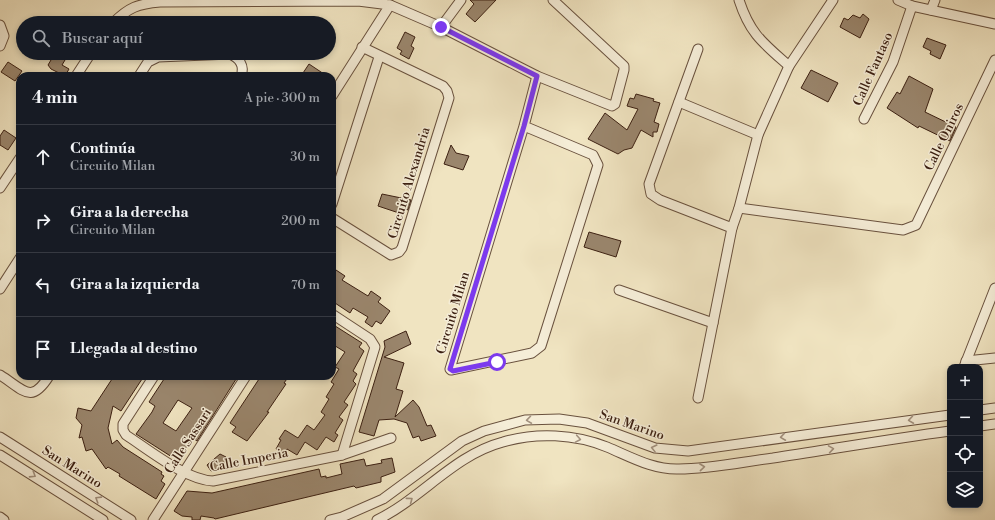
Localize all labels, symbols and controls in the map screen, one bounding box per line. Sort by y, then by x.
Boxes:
search box [16,16,336,60]
route end [432,18,450,36]
icon: search [30,27,52,49]
text: Buscar aquí [62,29,143,48]
street label: Calle Fantaso [850,30,896,108]
text: 4 min [32,87,77,109]
text: A pie · 300 m [244,90,320,106]
street label: Calle Oniros [921,100,967,173]
street label: Circuito Alexandria [384,125,434,241]
text: Continúa [70,139,135,158]
icon: ahead [32,146,54,168]
text: 30 m [290,149,320,165]
text: Circuito Milan [70,158,155,174]
text: Gira a la derecha [70,203,189,222]
icon: right [32,210,54,232]
text: 200 m [281,213,320,229]
text: Circuito Milan [70,222,155,238]
street label: Circuito Milan [433,270,473,356]
icon: left [32,274,54,296]
text: Gira a la izquierda [70,275,200,294]
text: 70 m [291,277,320,293]
icon: arrive [32,338,54,360]
text: Llegada al destino [70,339,198,358]
route start [488,353,506,371]
map controls [947,364,983,508]
button: + [947,364,983,400]
button: − [947,400,983,436]
street label: Calle Sassari [161,405,215,477]
street label: San Marino [597,406,667,444]
one-way arrow [526,415,532,424]
one-way arrow [908,415,914,424]
one-way arrow [779,433,786,442]
one-way arrow [575,434,581,442]
button: locate [947,436,983,472]
street label: San Marino [39,442,105,492]
street label: Calle Imperia [208,444,290,475]
one-way arrow [651,444,657,452]
one-way arrow [828,445,834,454]
one-way arrow [699,463,705,472]
one-way arrow [29,471,36,478]
button: layers [947,472,983,508]
one-way arrow [95,496,102,504]
one-way arrow [406,498,413,505]

